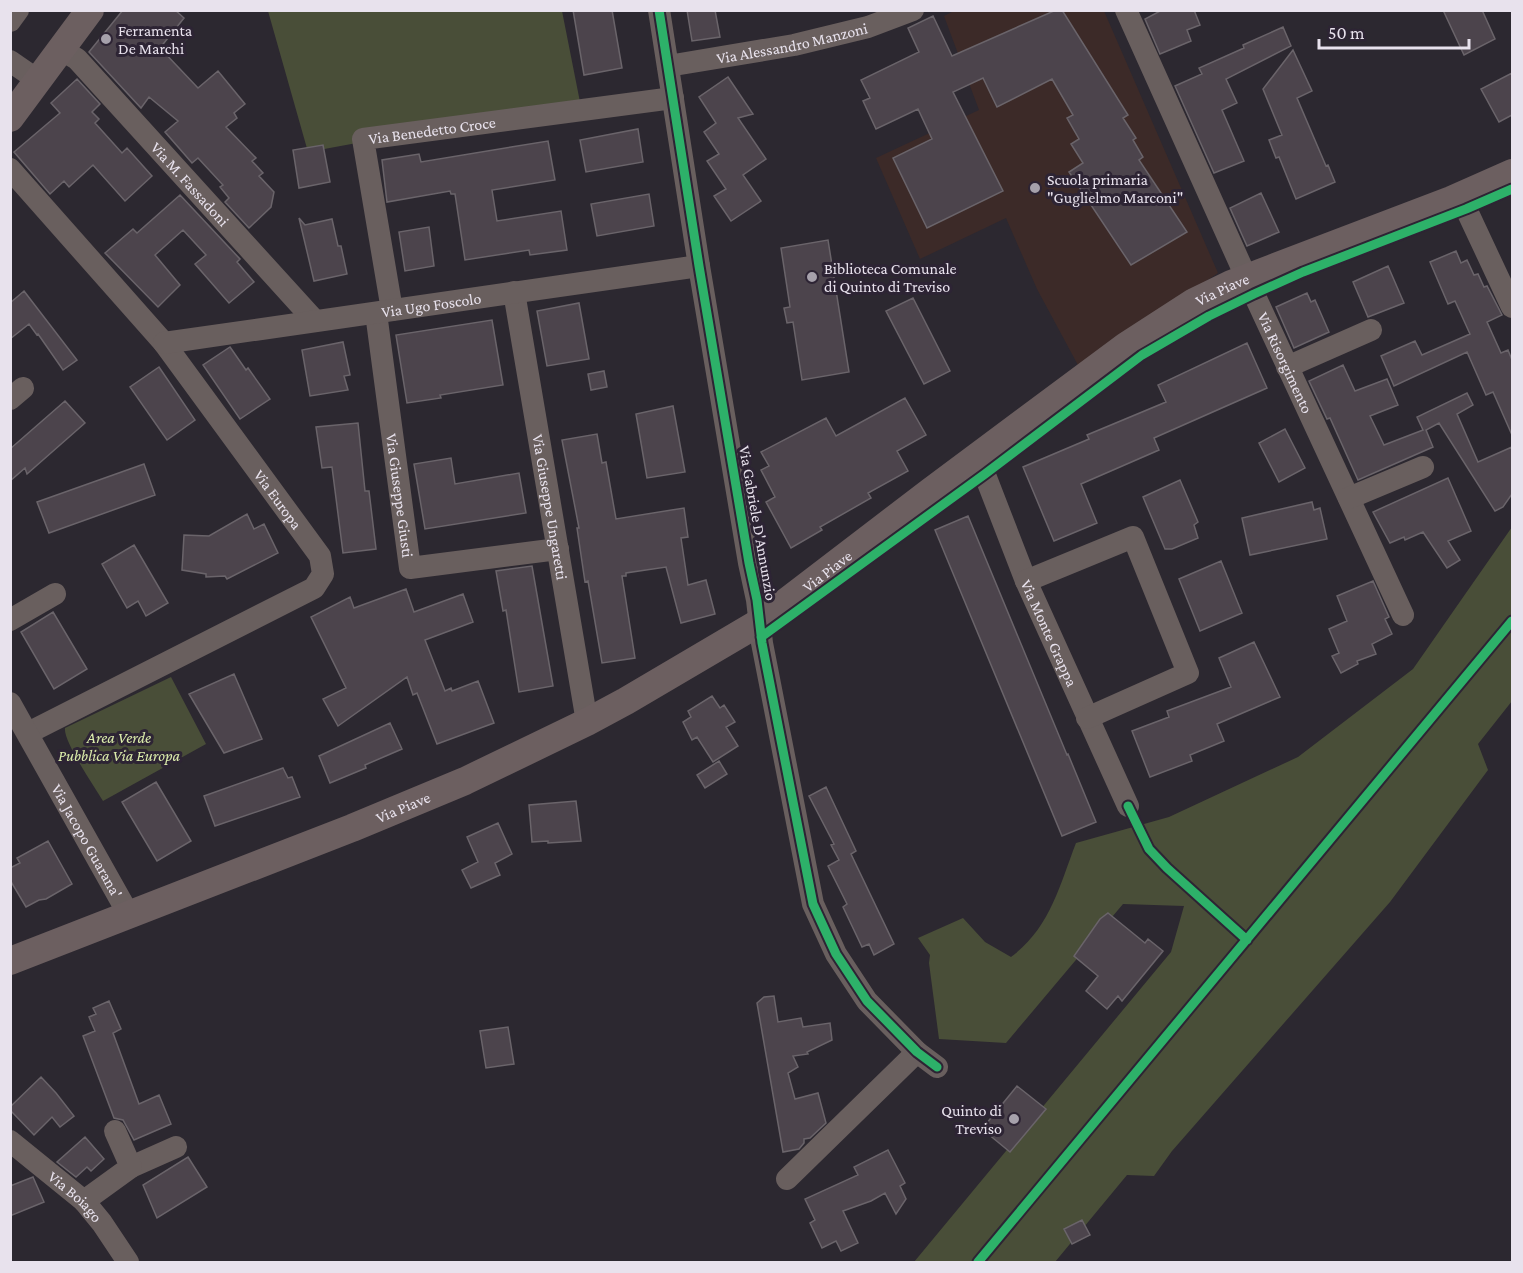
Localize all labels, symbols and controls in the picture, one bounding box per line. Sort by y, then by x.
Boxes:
scale bar [1319,12,1469,50]
street label: Via Alessandro Manzoni [715,19,869,66]
place label: Ferramenta De Marchi [118,22,193,57]
text: 50 m [1328,23,1365,43]
marker: Ferramenta De Marchi [99,32,113,46]
street label: Via Benedetto Croce [367,113,497,147]
street label: Via M. Fassadoni [148,138,233,229]
place label: Scuola primaria "Guglielmo Marconi" [1047,171,1183,207]
marker: Scuola primaria "Guglielmo Marconi" [1028,181,1042,195]
place label: Biblioteca Comunale di Quinto di Treviso [824,260,957,295]
marker: Biblioteca Comunale di Quinto di Treviso [805,270,819,284]
street label: Via Piave [1192,270,1251,309]
street label: Via Ugo Foscolo [380,289,482,320]
street label: Via Risorgimento [1255,309,1317,416]
street label: Via Giuseppe Giusti [384,432,417,558]
street label: Via Giuseppe Ungaretti [530,433,571,581]
street label: Via Gabriele D'Annunzio [736,444,780,602]
street label: Via Europa [251,466,306,533]
street label: Via Piave [799,547,855,595]
street label: Via Monte Grappa [1018,577,1081,690]
park label: Area Verde Pubblica Via Europa [58,729,181,765]
street label: Via Jacopo Guarana' [49,781,126,901]
street label: Via Piave [373,788,433,826]
place label: Quinto di Treviso [941,1102,1002,1137]
marker: Quinto di Treviso [1007,1112,1021,1126]
street label: Via Boiago [45,1167,106,1225]

